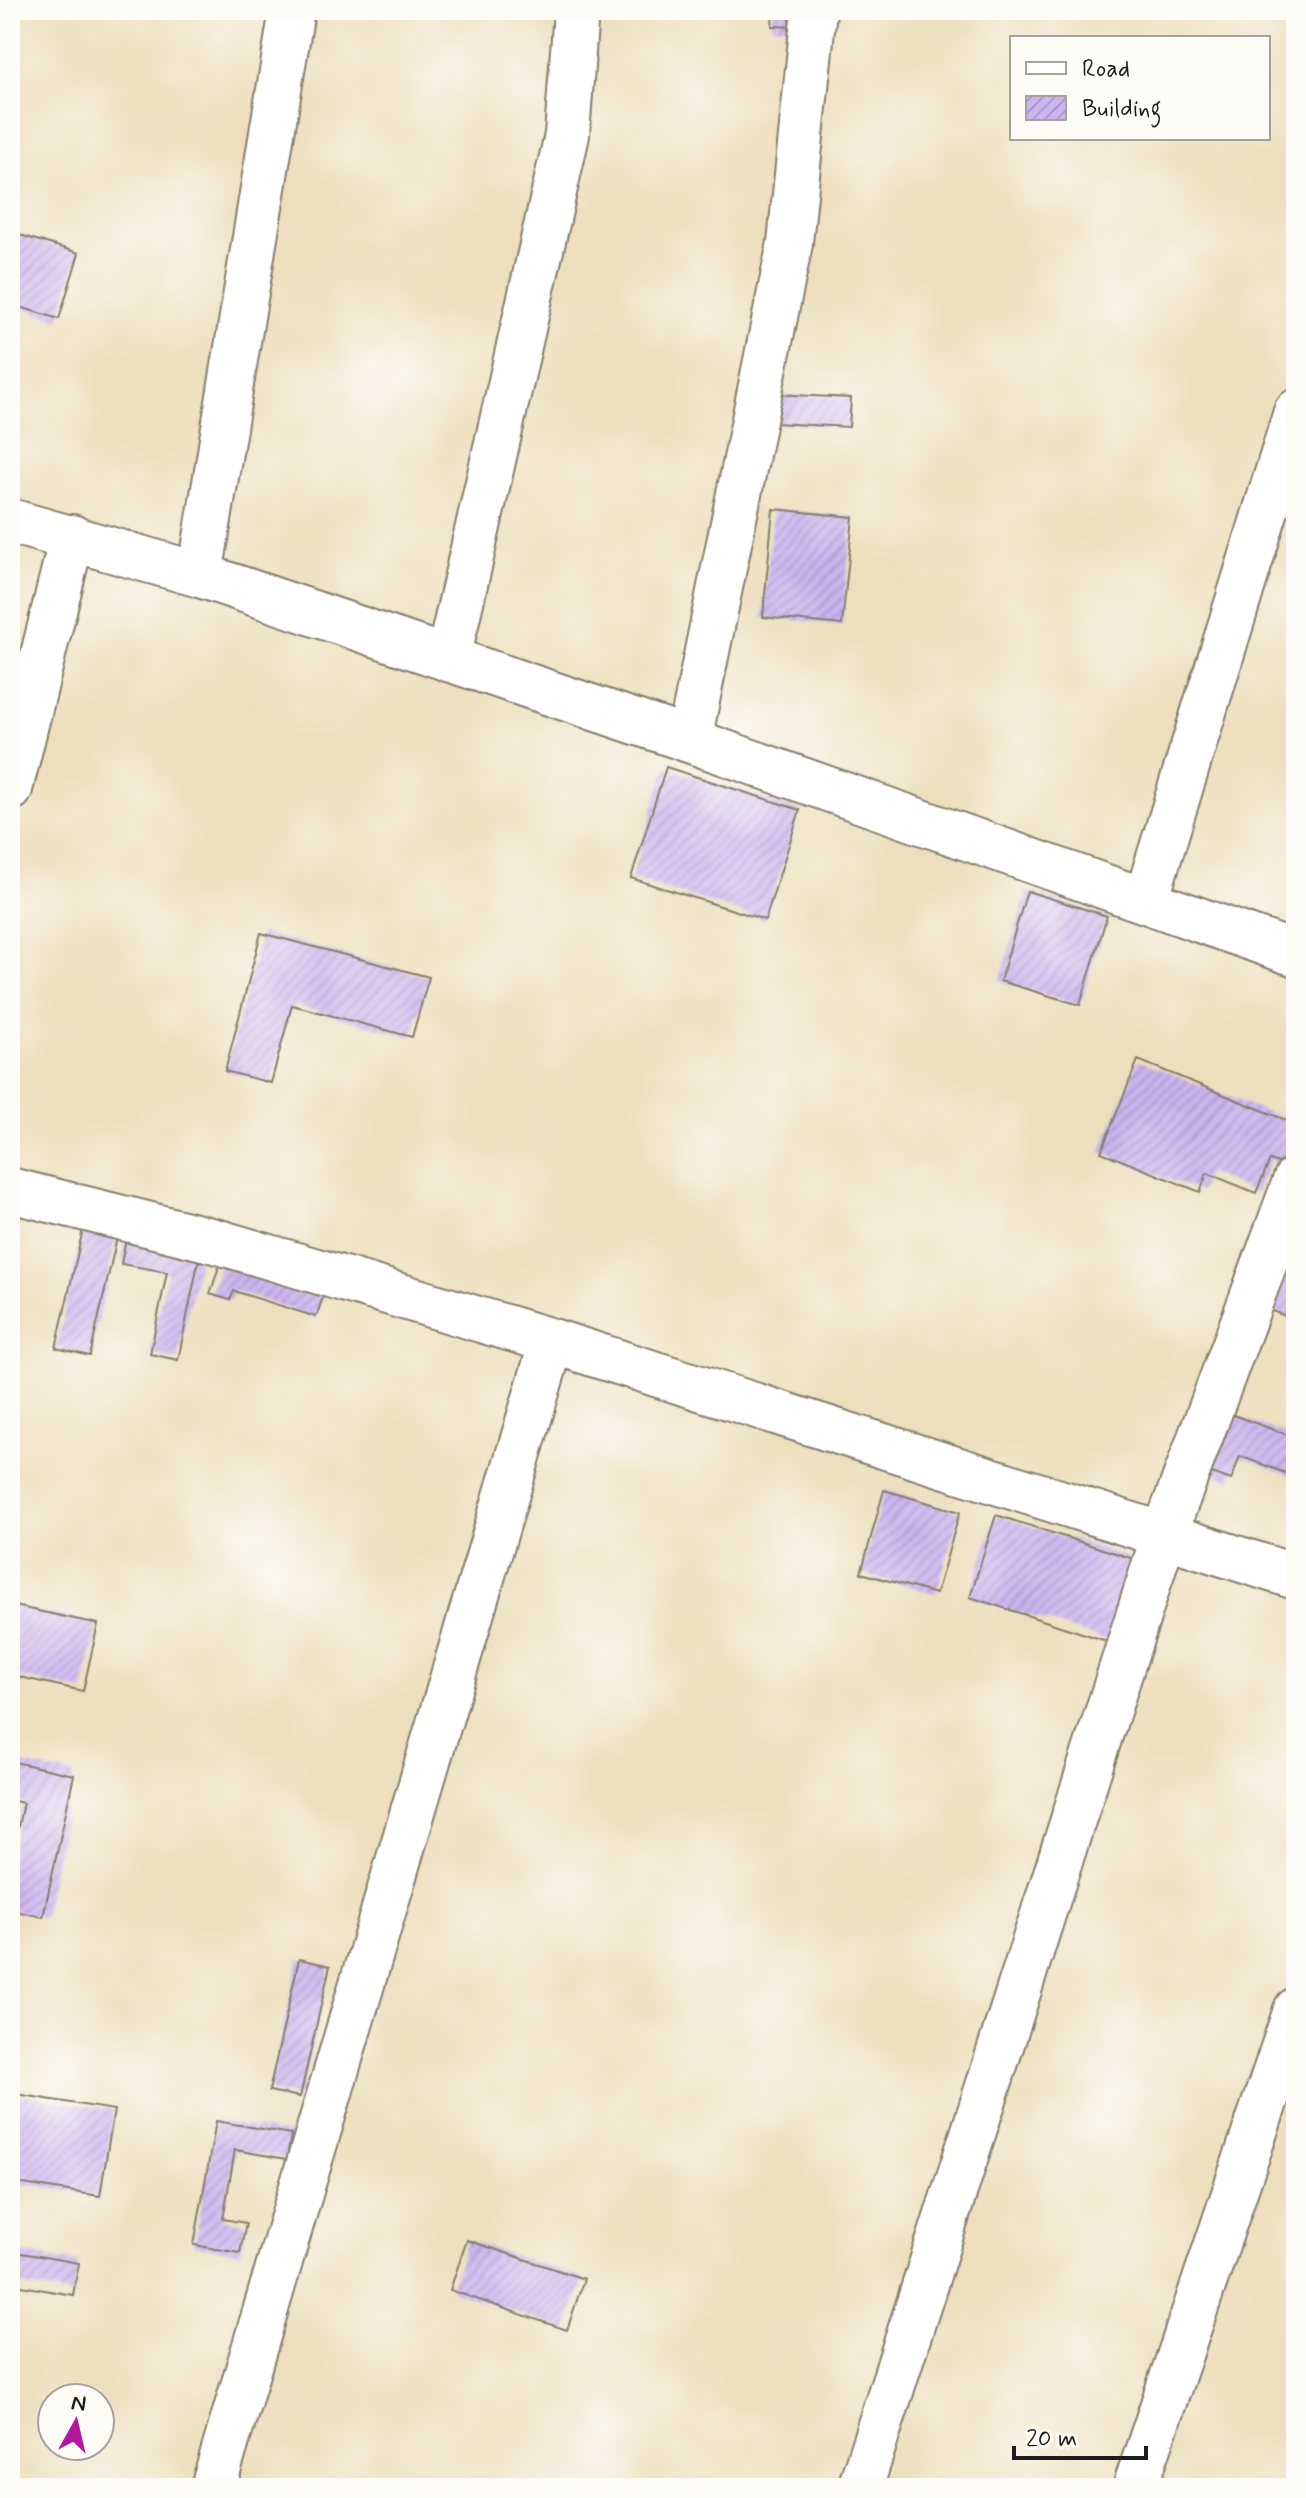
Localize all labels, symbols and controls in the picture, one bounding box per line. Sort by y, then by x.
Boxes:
legend [1010,36,1270,140]
text: Road [1082,54,1130,85]
text: Building [1082,94,1162,128]
north arrow [36,2382,116,2462]
text: N [69,2389,88,2419]
scale bar [1014,2410,1146,2460]
text: 20 m [1026,2424,1077,2455]

